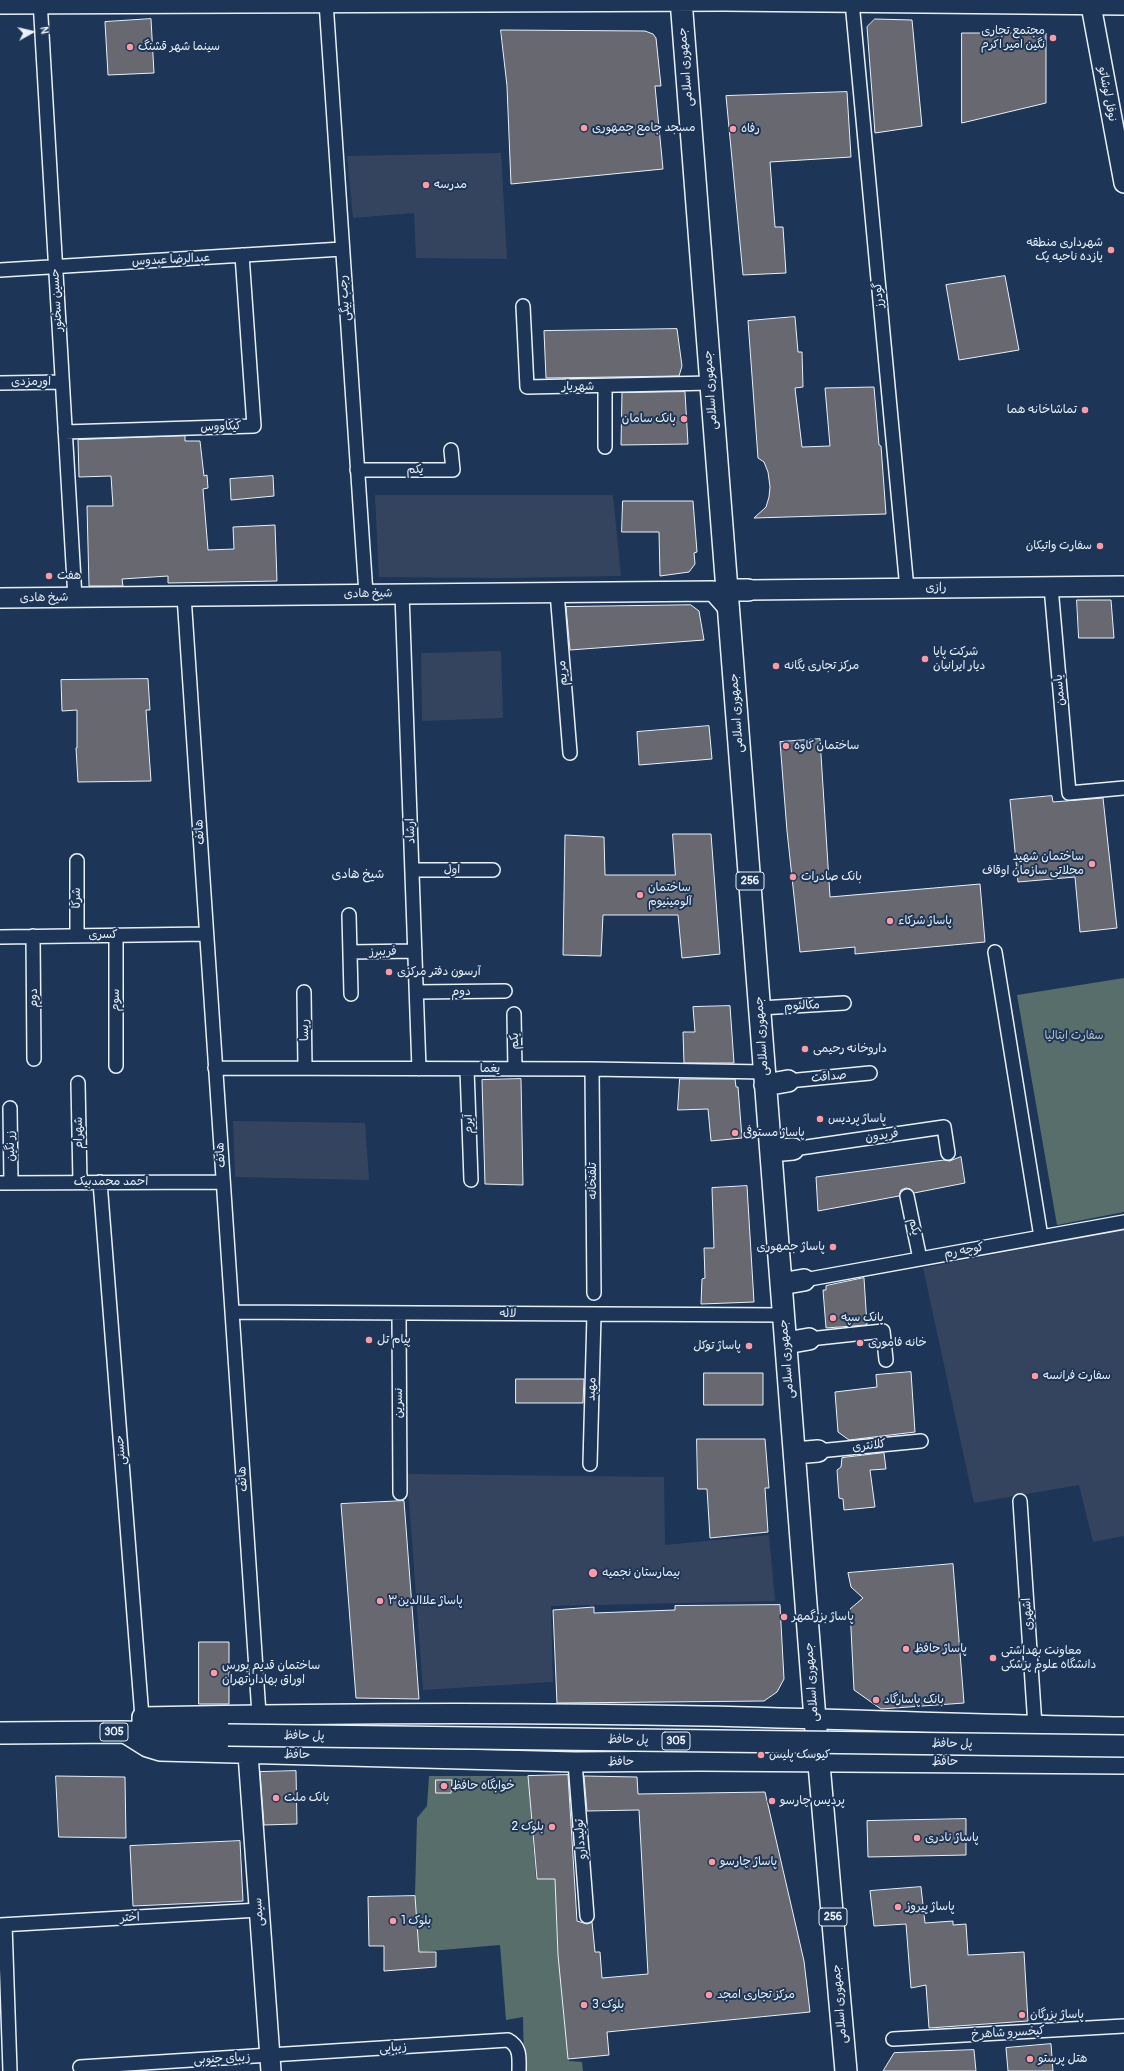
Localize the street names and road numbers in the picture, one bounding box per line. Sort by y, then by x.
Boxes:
street label: جمهوری اسلامی [675,27,697,107]
street label: نوفل لوشاتو [1095,65,1119,123]
street label: عبدالرضا عبدوس [132,251,210,269]
street label: حسین سخنور [48,268,66,332]
street label: رجب بیگی [336,275,354,321]
street label: گودرز [871,282,887,308]
street label: جمهوری اسلامی [701,350,721,430]
street label: اورمزدی [11,375,51,389]
street label: شهریار [562,380,594,394]
street label: کیکاووس [200,419,242,435]
street label: یکم [407,463,423,477]
street label: رازی [925,581,947,595]
street label: شیخ هادی [343,586,393,602]
street label: شیخ هادی [19,590,69,606]
street label: مریم [555,660,571,686]
street label: جمهوری اسلامی [727,673,747,753]
street label: یاسمن [1051,674,1069,706]
street label: ارشاد [403,818,419,844]
street label: هاتف [192,819,208,845]
street label: اول [444,863,460,877]
road number: 256 [736,872,764,890]
street label: شرکا [70,887,84,909]
street label: کسری [88,928,118,942]
street label: فریبرز [369,945,397,959]
street label: دوم [451,985,471,999]
street label: دوم [27,988,41,1008]
street label: سوم [109,989,123,1011]
street label: جمهوری اسلامی [752,996,772,1076]
street label: مکالئوم [784,998,820,1014]
street label: ریسا [298,1019,312,1041]
street label: یکم [508,1032,522,1050]
street label: یغما [480,1062,500,1076]
street label: صداقت [811,1068,847,1086]
street label: آیرم [461,1114,477,1134]
street label: شهرام [72,1117,86,1149]
street label: فریدون [864,1127,900,1145]
street label: زر نگین [4,1130,18,1162]
street label: هاتف [213,1142,229,1168]
street label: تلفنخانه [586,1162,600,1200]
street label: احمد محمدبیک [74,1175,148,1189]
street label: یکم [905,1217,923,1237]
street label: کوچه رم [943,1240,985,1262]
street label: لاله [500,1307,516,1321]
street label: جمهوری اسلامی [776,1319,798,1399]
street label: مهبد [584,1377,600,1401]
street label: نسرین [392,1388,406,1418]
street label: حسنی [113,1434,129,1466]
street label: کلانتری [851,1437,887,1455]
street label: هاتف [235,1466,251,1492]
street label: اشهری [1020,1597,1036,1631]
street label: جمهوری اسلامی [802,1642,822,1722]
road number: 305 [100,1723,128,1741]
street label: پل حافظ [283,1728,325,1744]
street label: پل حافظ [607,1732,649,1748]
road number: 305 [662,1732,690,1750]
street label: پل حافظ [931,1736,973,1752]
street label: حافظ [284,1748,310,1762]
street label: حافظ [608,1755,634,1769]
street label: حافظ [932,1755,958,1769]
street label: تولیددارو [572,1818,590,1860]
street label: سیمی [251,1897,267,1927]
road number: 256 [819,1908,847,1926]
street label: اختر [120,1910,140,1926]
street label: جمهوری اسلامی [829,1964,851,2044]
street label: کیخسرو شاهرخ [971,2024,1045,2042]
street label: زیبایی [379,2040,407,2056]
street label: زیبای جنوبی [193,2050,251,2068]

